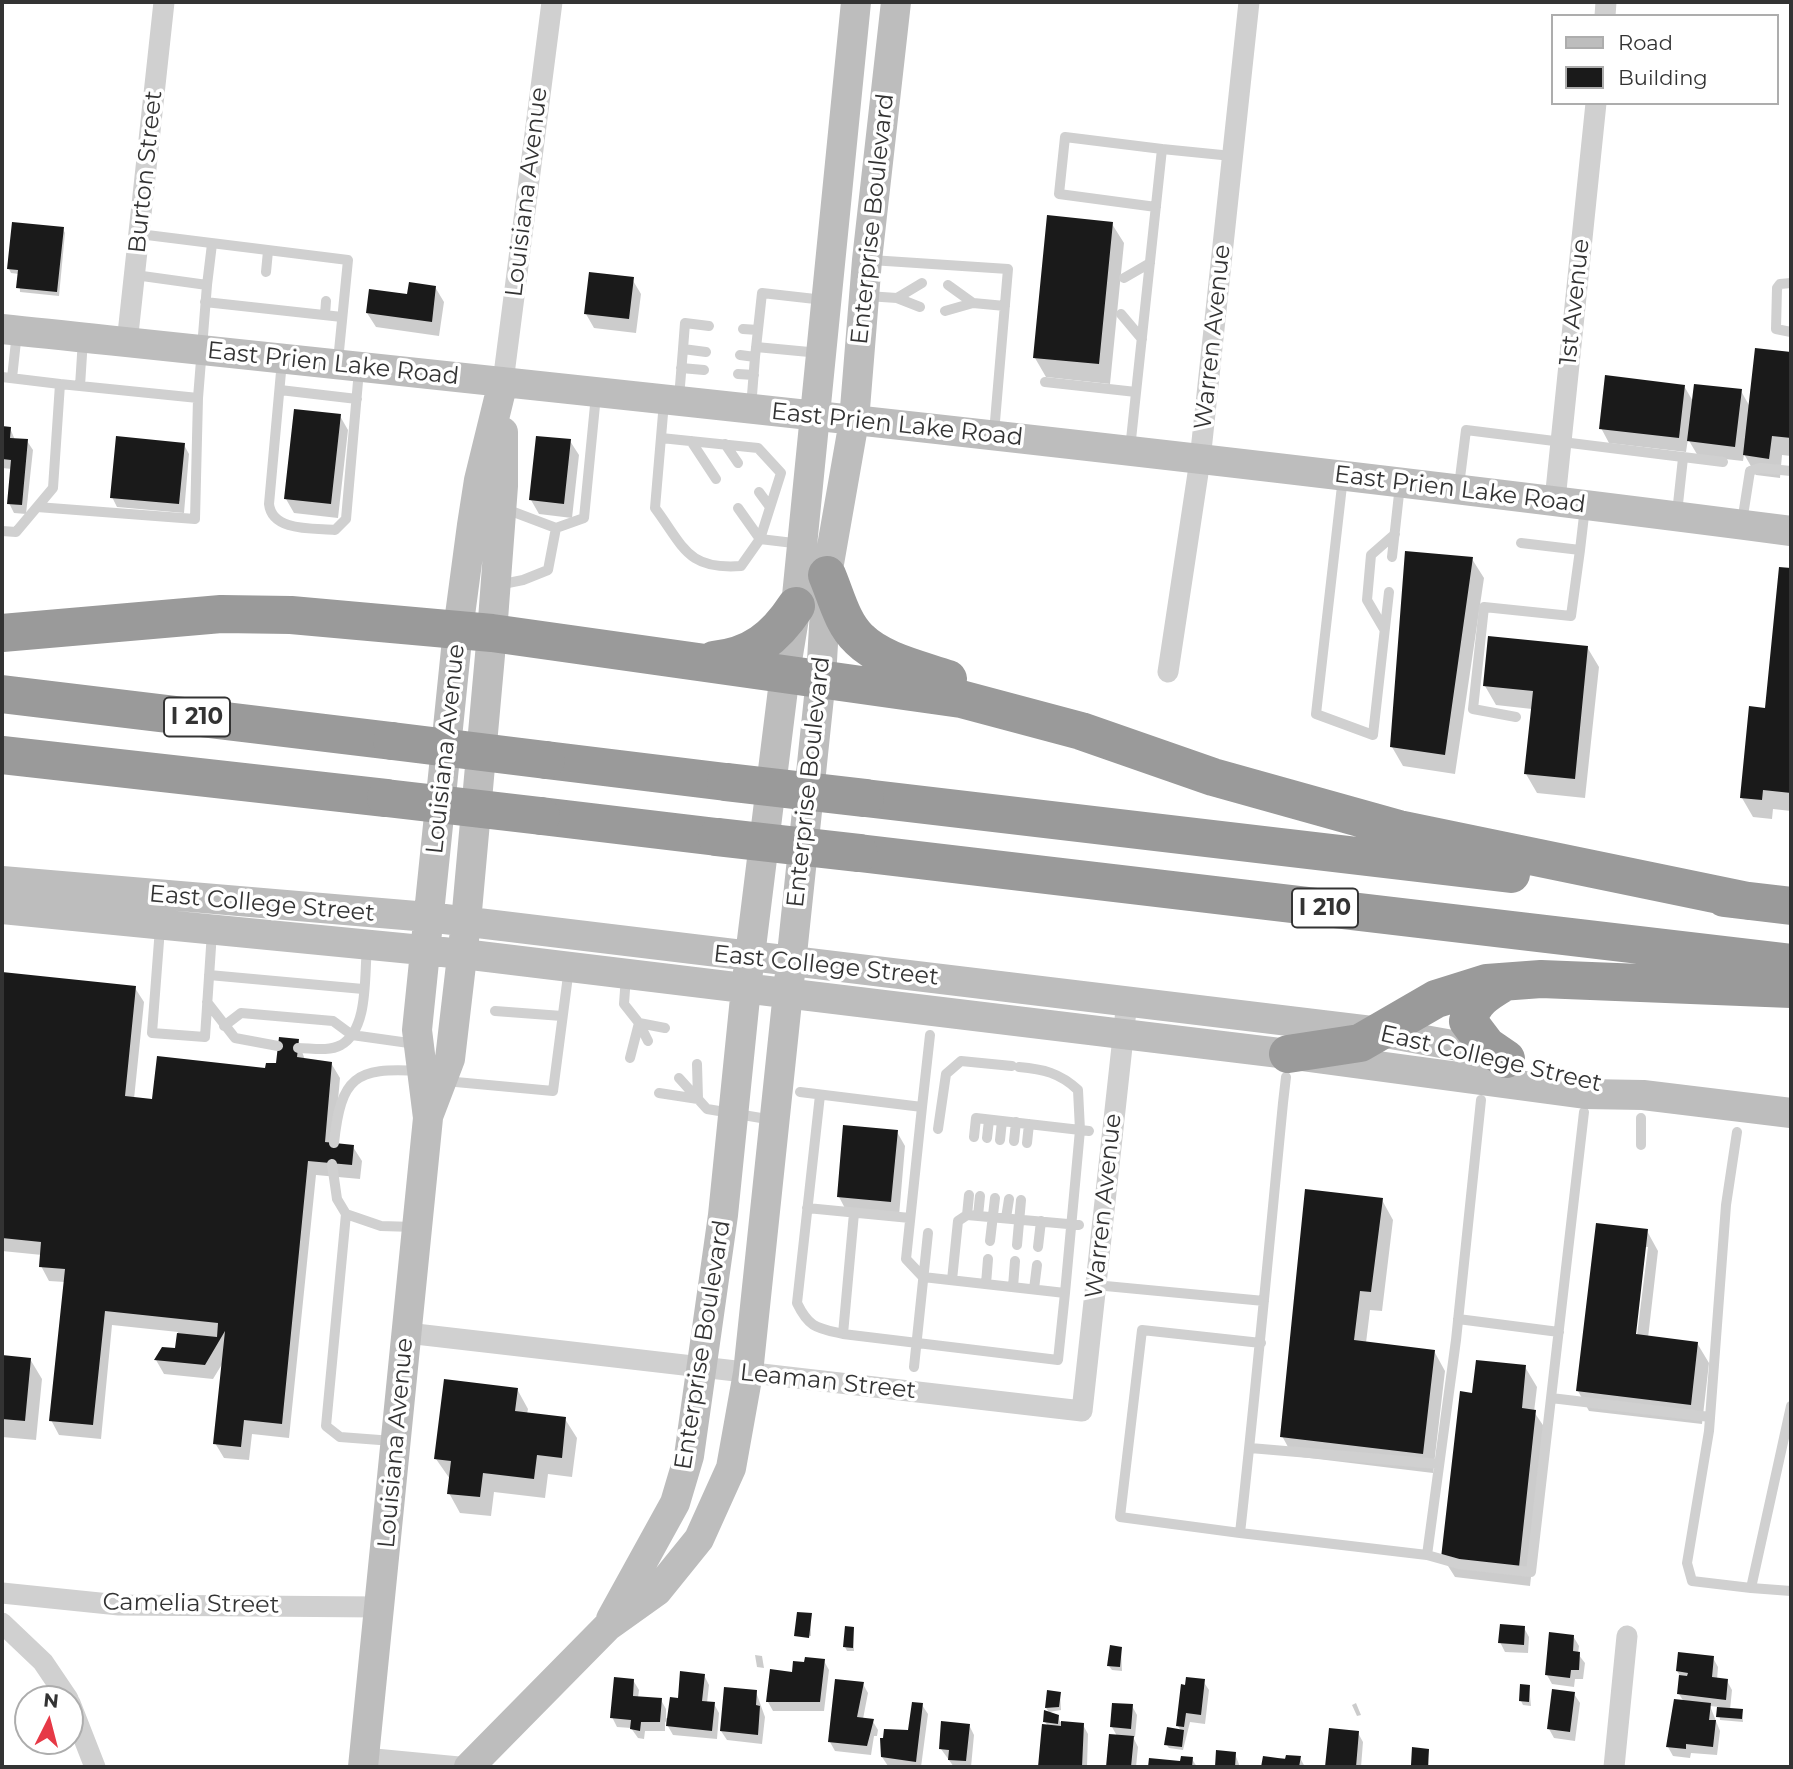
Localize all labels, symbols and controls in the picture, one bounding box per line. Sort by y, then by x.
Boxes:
legend [1552,14,1779,105]
text: Road [1618,30,1673,55]
text: Building [1618,65,1708,90]
street label: Louisiana Avenue [500,85,554,299]
street label: Burton Street [123,89,169,255]
street label: Enterprise Boulevard [845,92,901,346]
street label: 1st Avenue [1554,237,1596,367]
street label: Warren Avenue [1189,243,1237,431]
street label: East Prien Lake Road [206,336,460,392]
street label: East Prien Lake Road [770,397,1024,453]
street label: East Prien Lake Road [1333,460,1587,520]
street label: Louisiana Avenue [421,642,471,856]
street label: Enterprise Boulevard [781,655,837,909]
road number: I 210 [164,698,230,736]
street label: East College Street [148,880,376,928]
road number: I 210 [1292,888,1358,928]
street label: East College Street [712,940,940,992]
street label: East College Street [1377,1019,1605,1099]
street label: Warren Avenue [1080,1112,1128,1300]
street label: Enterprise Boulevard [669,1218,737,1472]
street label: Louisiana Avenue [372,1337,420,1549]
street label: Leaman Street [739,1358,917,1406]
street label: Camelia Street [102,1588,280,1620]
north arrow [14,1685,84,1755]
text: N [42,1688,60,1713]

